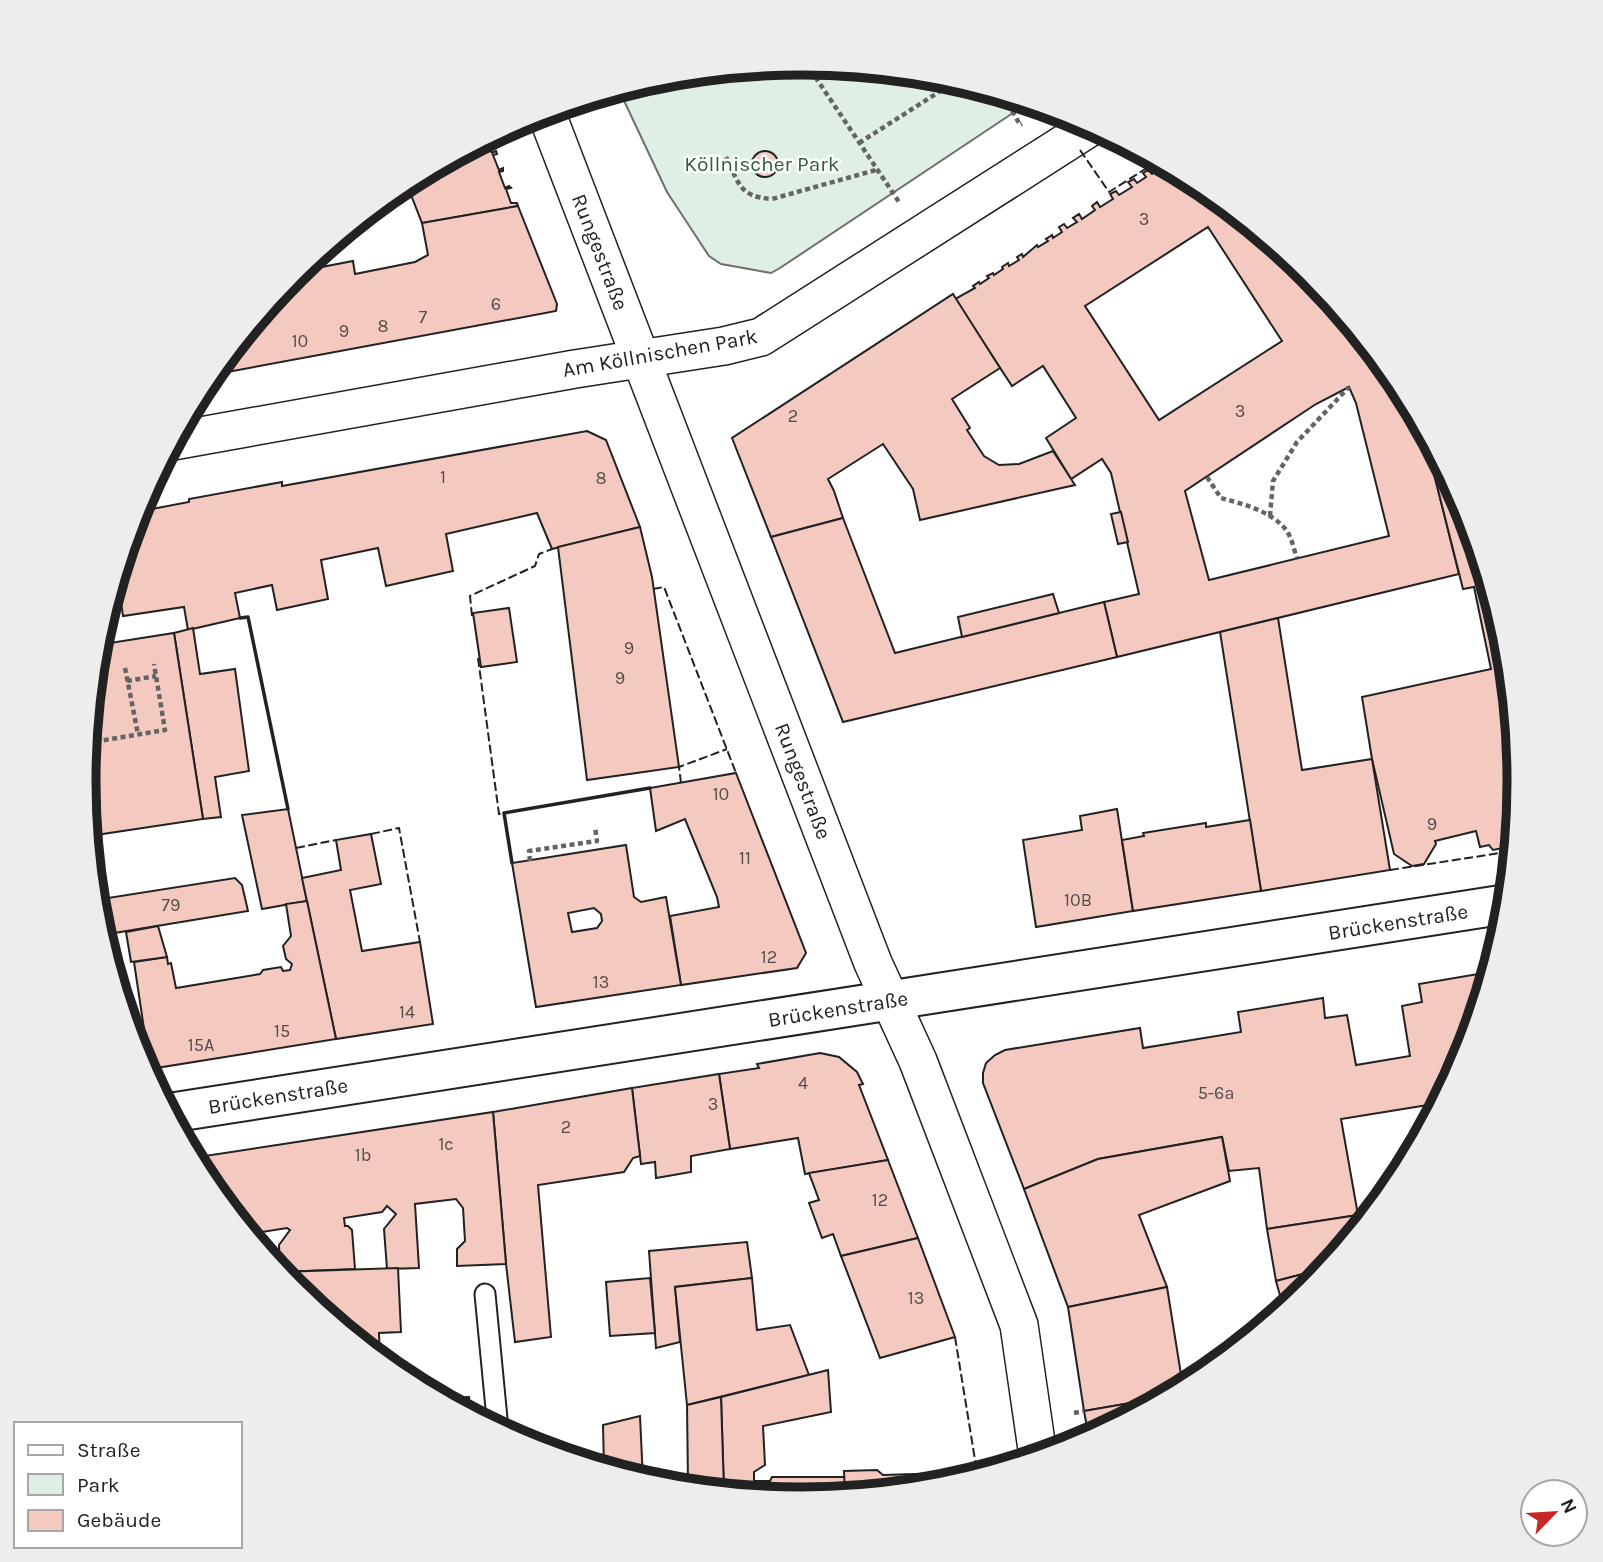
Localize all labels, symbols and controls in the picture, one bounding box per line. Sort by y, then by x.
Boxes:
park label: Köllnischer Park [684,152,840,176]
street label: Rungestraße [567,190,633,314]
house number: 3 [1139,208,1149,230]
house number: 6 [491,293,501,315]
house number: 7 [419,306,428,328]
house number: 8 [377,315,389,337]
house number: 9 [339,320,349,342]
street label: Am Köllnischen Park [561,324,759,382]
house number: 10 [292,330,308,352]
house number: 3 [1235,400,1245,422]
house number: 2 [788,405,798,427]
house number: 1 [440,466,446,488]
house number: 8 [595,467,607,489]
house number: 9 [624,637,634,659]
house number: 9 [615,667,625,689]
street label: Rungestraße [770,719,836,843]
house number: 10 [713,783,729,805]
house number: 9 [1427,813,1437,835]
house number: 11 [739,847,751,869]
house number: 10B [1064,889,1092,911]
house number: 79 [162,894,180,916]
street label: Brückenstraße [1326,899,1470,945]
house number: 12 [761,946,777,968]
house number: 13 [593,971,609,993]
street label: Brückenstraße [766,986,910,1032]
house number: 14 [399,1001,415,1023]
house number: 15 [274,1020,290,1042]
house number: 15A [188,1034,214,1056]
house number: 4 [798,1072,808,1094]
street label: Brückenstraße [206,1073,350,1119]
house number: 5-6a [1198,1082,1234,1104]
house number: 3 [708,1093,718,1115]
house number: 2 [561,1116,571,1138]
house number: 1c [438,1133,454,1155]
house number: 1b [355,1144,371,1166]
house number: 12 [872,1189,888,1211]
house number: 13 [908,1287,924,1309]
legend [14,1422,242,1548]
text: Straße [77,1438,140,1462]
text: Park [77,1473,120,1497]
north arrow [1519,1478,1589,1548]
text: N [1556,1495,1581,1517]
text: Gebäude [77,1508,161,1532]

